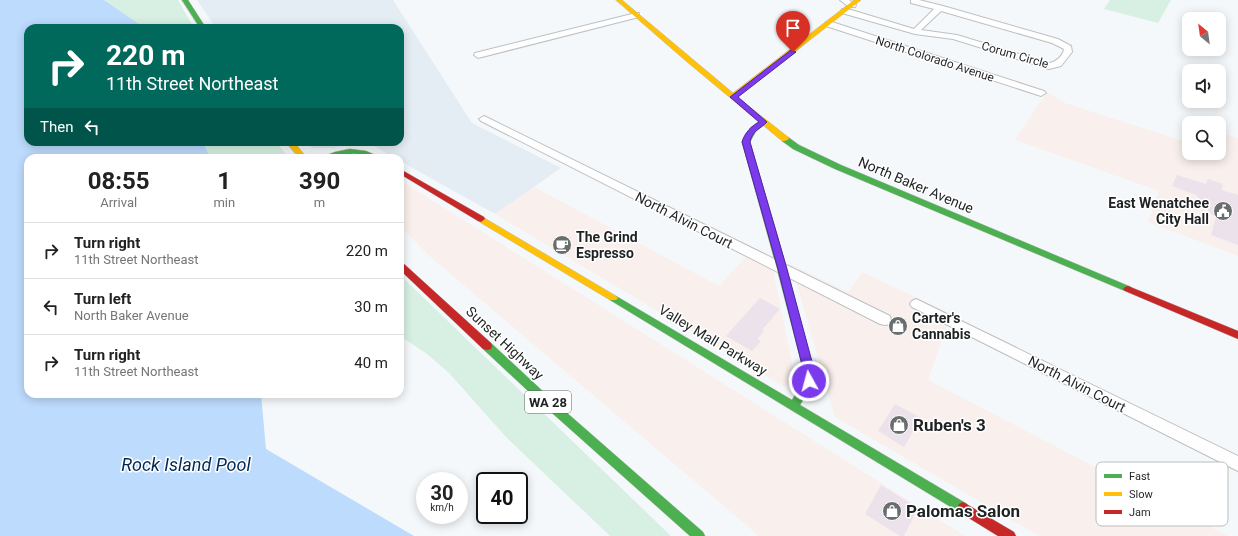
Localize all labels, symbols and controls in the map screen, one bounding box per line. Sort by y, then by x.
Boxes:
pin [776,11,810,52]
north arrow [1182,12,1226,56]
map controls [1182,12,1226,160]
icon: arrive [782,17,804,39]
street label: North Colorado Avenue [874,33,996,85]
text: 220 m [106,39,185,72]
street label: Corum Circle [980,39,1050,71]
icon: right [40,40,92,92]
button: sound [1182,64,1226,108]
text: 11th Street Northeast [106,73,278,94]
icon: left [81,116,103,138]
button: search [1182,116,1226,160]
text: Then [40,118,73,136]
street label: North Baker Avenue [856,153,976,217]
text: 08:55 [88,167,150,195]
text: 1 [217,167,231,195]
text: 390 [299,167,340,195]
street label: North Alvin Court [633,189,736,252]
text: Arrival [100,195,137,210]
text: min [213,195,235,210]
text: m [314,195,325,210]
place label: East Wenatchee City Hall [1108,195,1209,227]
public building icon: East Wenatchee City Hall [1212,200,1234,222]
place label: The Grind Espresso [576,229,638,261]
text: Turn right [74,234,140,252]
cafe icon: The Grind Espresso [551,234,573,256]
icon: right [40,240,62,262]
text: 220 m [346,242,388,260]
text: 11th Street Northeast [74,252,199,267]
text: Turn left [74,290,131,308]
icon: left [40,296,62,318]
text: 30 m [354,298,388,316]
street label: Valley Mall Parkway [656,301,770,379]
street label: Sunset Highway [463,303,547,383]
text: North Baker Avenue [74,308,189,323]
place label: Carter's Cannabis [912,310,971,342]
shop icon: Carter's Cannabis [887,315,909,337]
text: Turn right [74,346,140,364]
icon: right [40,352,62,374]
street label: North Alvin Court [1026,353,1129,416]
text: 40 m [354,354,388,372]
position arrow [788,360,830,402]
text: 11th Street Northeast [74,364,199,379]
road number: WA 28 [525,391,571,413]
shop icon: Ruben's 3 [888,414,910,436]
place label: Ruben's 3 [913,415,986,435]
water label: Rock Island Pool [121,454,252,475]
legend [1096,462,1228,526]
text: Fast [1129,470,1151,483]
speed limit sign: 40 [476,472,528,524]
text: 30 [431,481,453,505]
text: Slow [1129,488,1153,501]
shop icon: Palomas Salon [881,500,903,522]
place label: Palomas Salon [906,501,1020,521]
text: km/h [430,502,454,513]
text: Jam [1129,506,1151,519]

